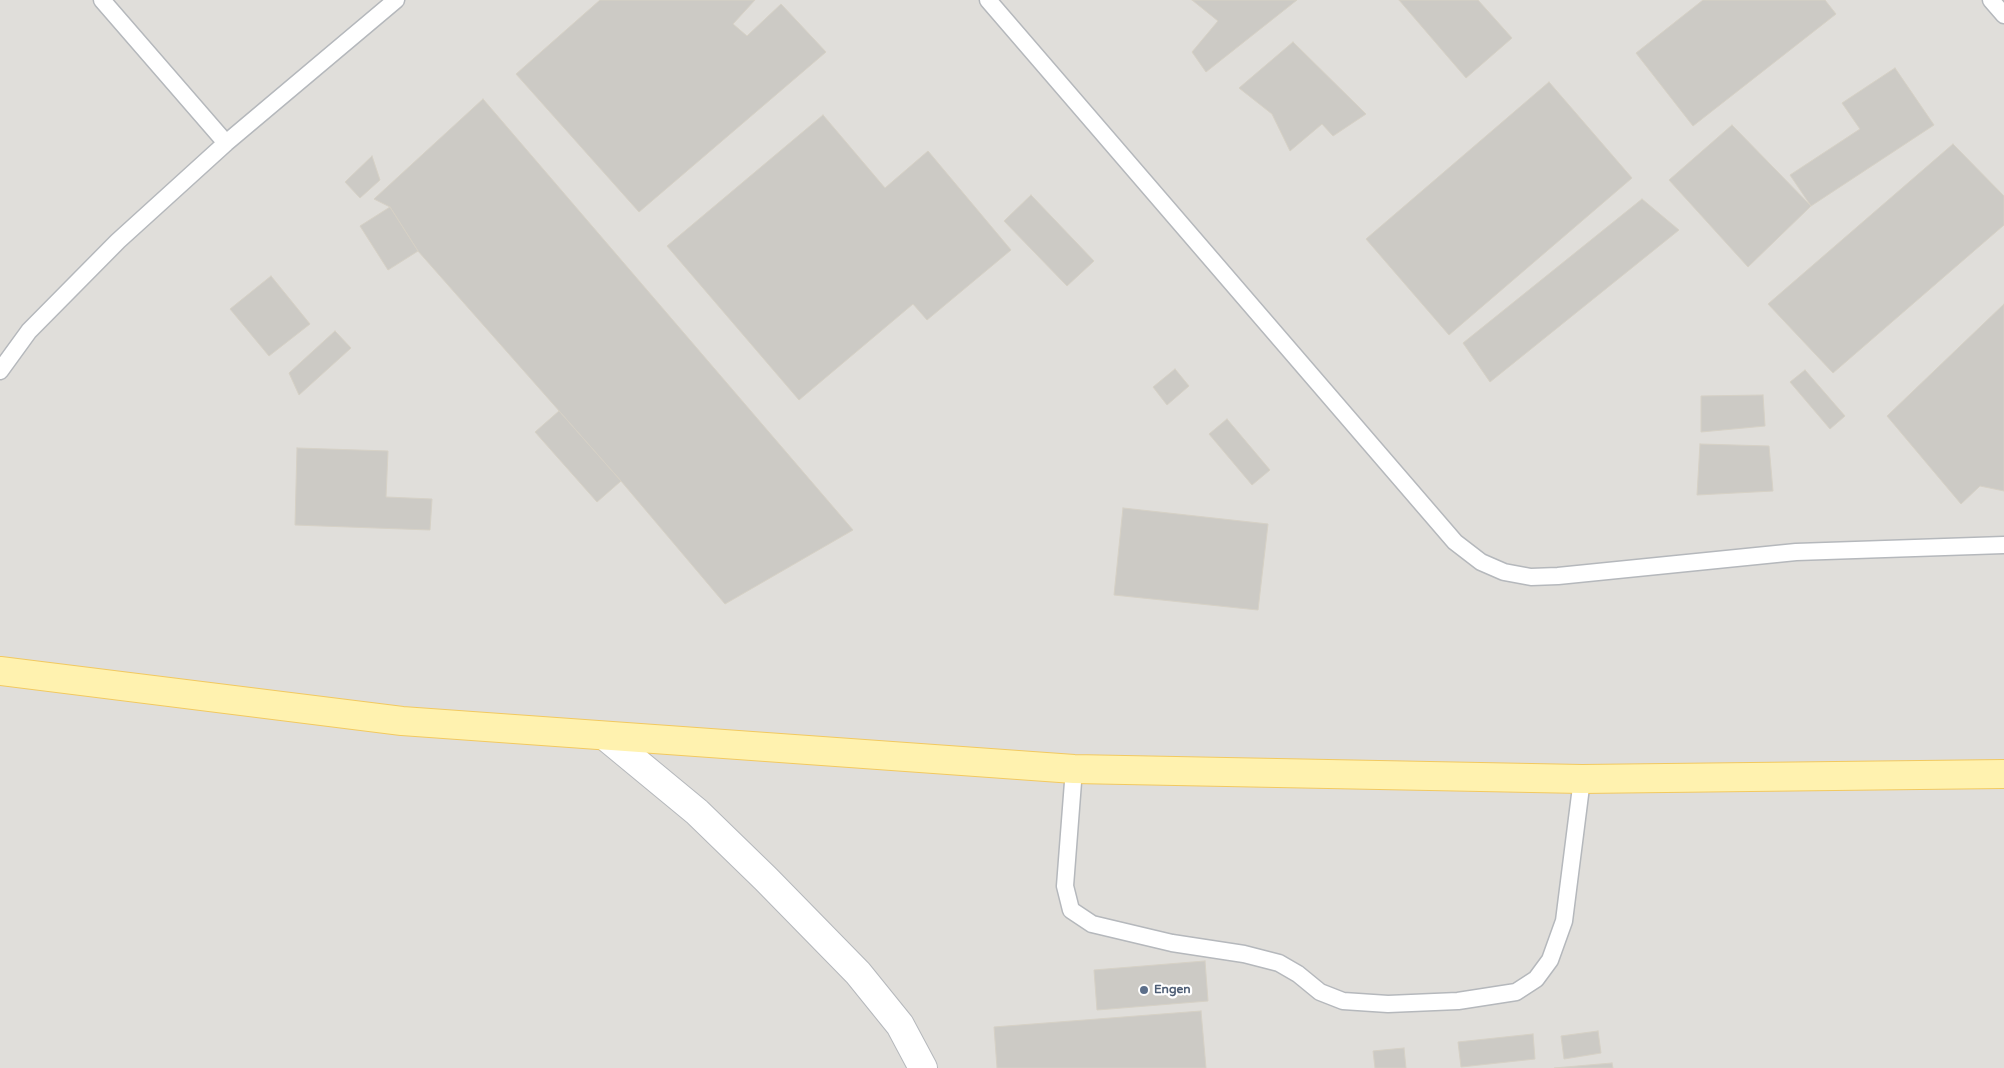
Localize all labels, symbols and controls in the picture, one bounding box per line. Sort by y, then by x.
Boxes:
place label: Engen [1154,983,1191,997]
marker: Engen [1138,984,1150,996]

